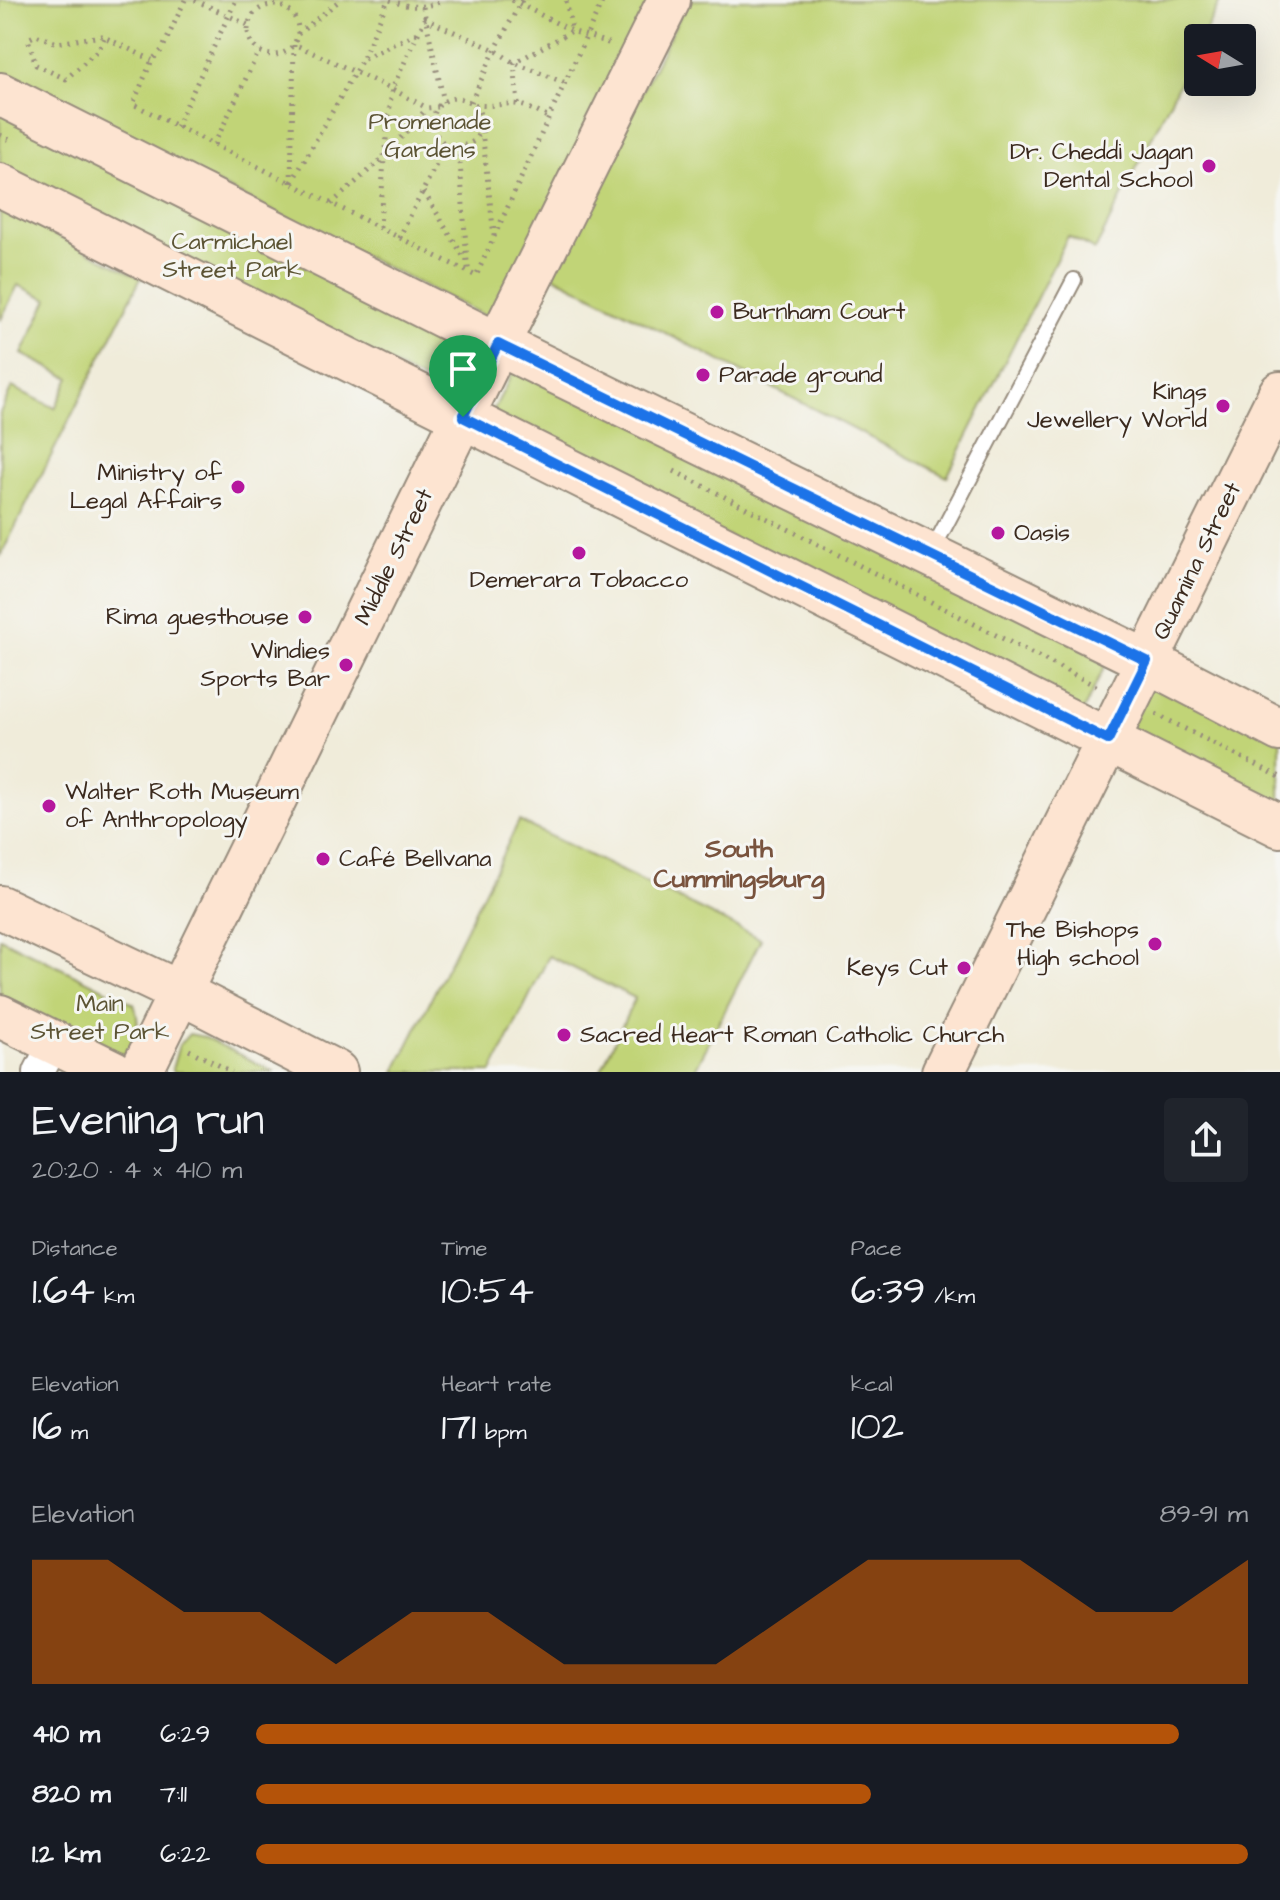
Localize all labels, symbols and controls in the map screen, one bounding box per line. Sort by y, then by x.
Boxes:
north arrow [1184,24,1256,96]
map controls [1184,24,1256,96]
park label: Promenade Gardens [368,105,492,167]
place label: Dr. Cheddi Jagan Dental School [1010,135,1193,197]
marker: Dr. Cheddi Jagan Dental School [1200,157,1218,175]
park label: Carmichael Street Park [162,225,302,287]
place label: Burnham Court [733,295,906,329]
marker: Burnham Court [708,303,726,321]
pin [429,335,497,417]
icon: arrive [441,347,485,391]
place label: Parade ground [719,358,882,393]
marker: Parade ground [694,366,712,384]
place label: Kings Jewellery World [1027,375,1207,438]
marker: Kings Jewellery World [1214,397,1232,415]
place label: Ministry of Legal Affairs [69,456,223,519]
street label: Quamina Street [1144,476,1250,646]
marker: Ministry of Legal Affairs [229,478,247,496]
street label: Middle Street [346,483,442,631]
place label: Oasis [1014,516,1070,550]
marker: Oasis [989,524,1007,542]
marker: Demerara Tobacco [570,544,588,562]
place label: Demerara Tobacco [470,563,689,597]
place label: Rima guesthouse [106,600,289,635]
marker: Rima guesthouse [296,608,314,626]
place label: Windies Sports Bar [201,634,330,696]
marker: Windies Sports Bar [337,656,355,674]
place label: Walter Roth Museum of Anthropology [65,775,299,838]
marker: Walter Roth Museum of Anthropology [40,797,58,815]
district label: South Cummingsburg [653,831,825,900]
place label: Café Bellvana [339,842,492,876]
marker: Café Bellvana [314,850,332,868]
place label: The Bishops High school [1006,913,1139,976]
marker: The Bishops High school [1146,935,1164,953]
place label: Keys Cut [847,951,948,986]
marker: Keys Cut [955,959,973,977]
park label: Main Street Park [30,987,170,1049]
place label: Sacred Heart Roman Catholic Church [580,1018,1004,1052]
marker: Sacred Heart Roman Catholic Church [555,1026,573,1044]
text: Evening run [32,1091,264,1152]
button: share [1164,1098,1248,1182]
text: 20:20 · 4 × 410 m [32,1152,242,1188]
text: Distance [32,1233,118,1264]
text: Time [441,1233,487,1264]
text: Pace [851,1233,902,1264]
text: 1.64 [32,1264,95,1319]
text: 10:54 [441,1264,534,1319]
text: 6:39 [851,1264,926,1319]
text: km [95,1281,135,1312]
text: /km [926,1281,975,1312]
text: Elevation [32,1369,119,1400]
text: Heart rate [441,1369,552,1400]
text: kcal [851,1369,893,1400]
text: 16 [32,1400,62,1455]
text: 171 [441,1400,476,1455]
text: 102 [851,1400,904,1455]
text: m [62,1417,88,1448]
text: bpm [476,1417,527,1448]
text: Elevation [32,1496,134,1532]
text: 89–91 m [1159,1496,1248,1532]
text: 410 m [32,1716,100,1752]
text: 6:29 [160,1716,210,1752]
text: 820 m [32,1776,111,1812]
text: 7:11 [160,1776,187,1812]
text: 1.2 km [32,1836,100,1872]
text: 6:22 [160,1836,210,1872]

